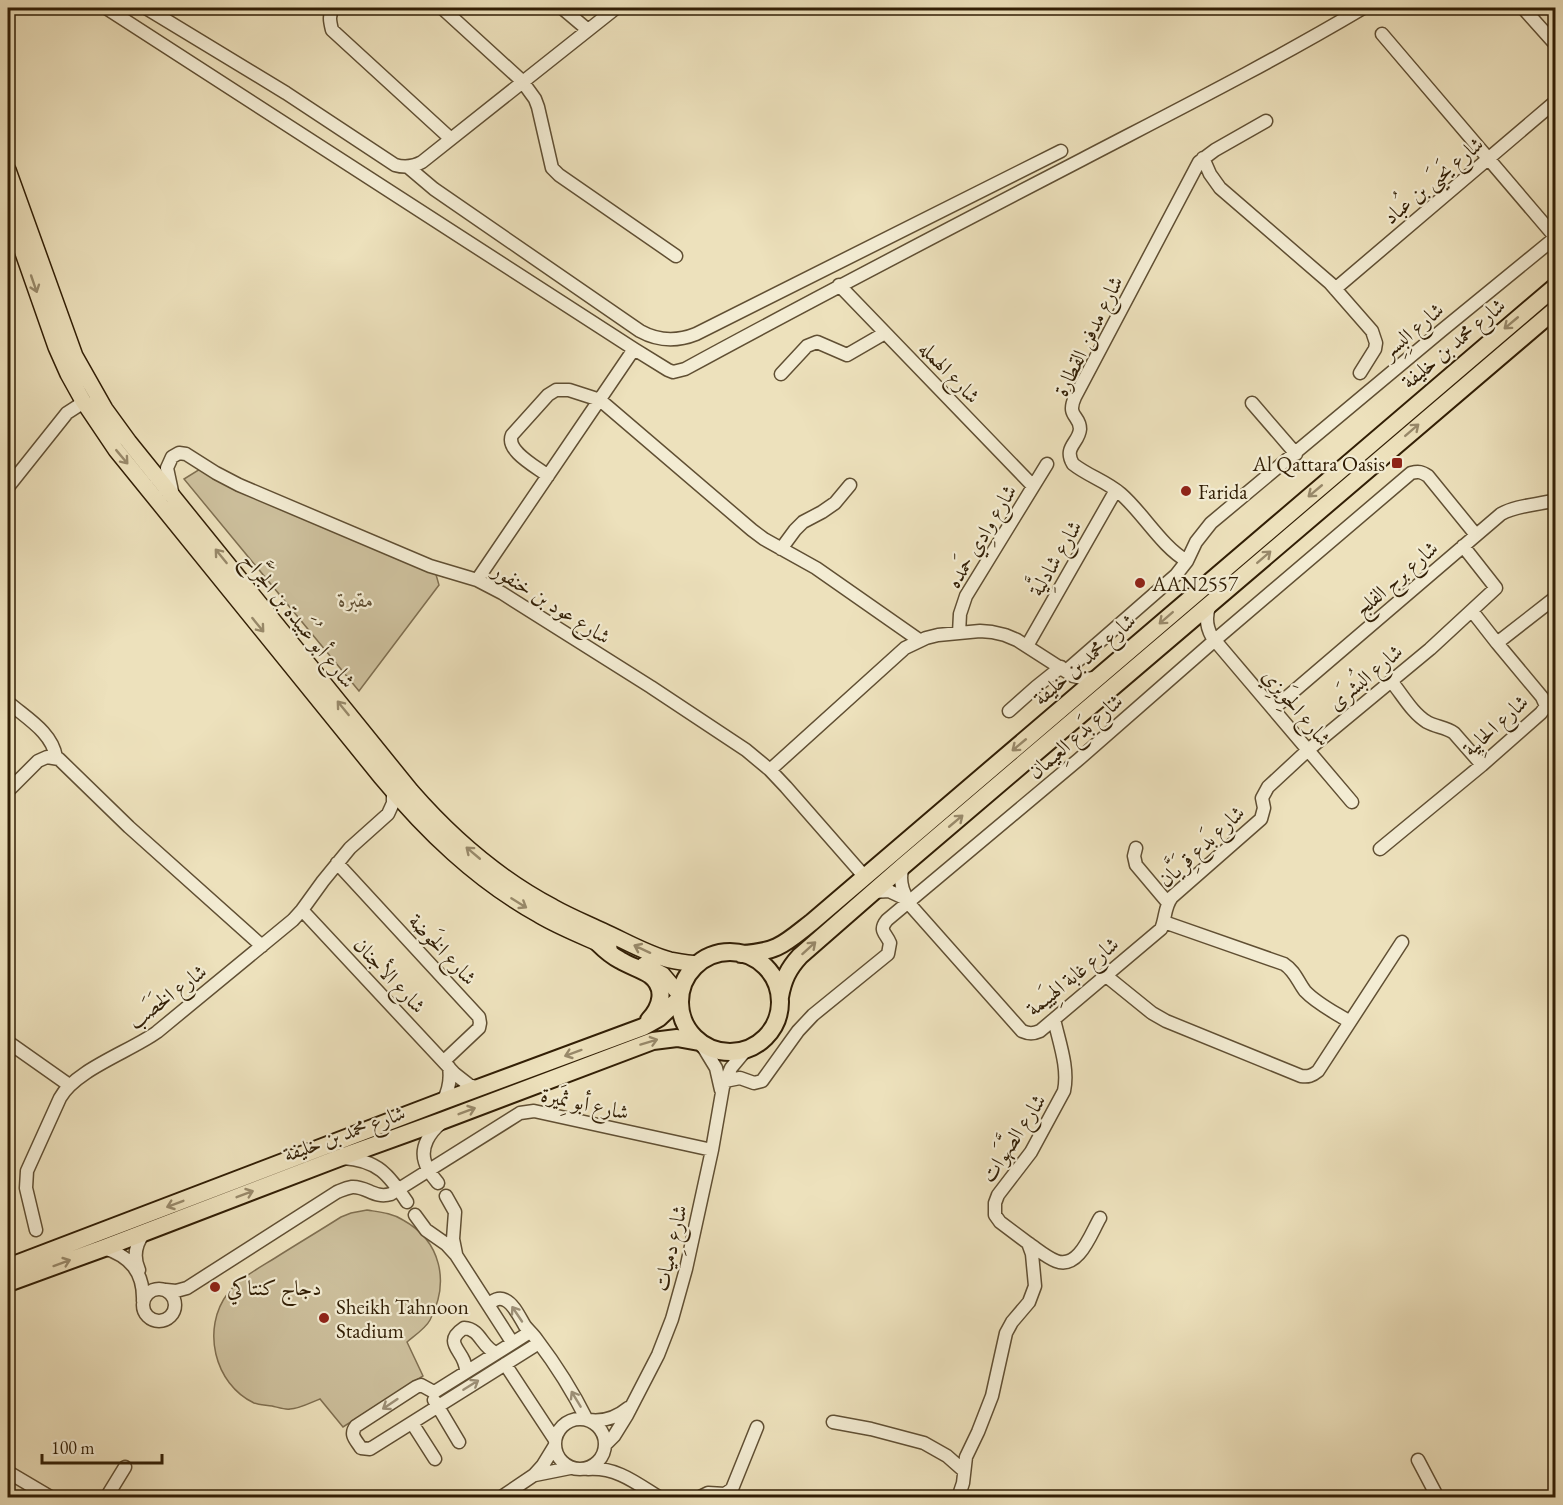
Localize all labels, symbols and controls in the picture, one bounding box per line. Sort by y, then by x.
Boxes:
street label: شارع يَحيَى بن عُباد [1375,127,1492,234]
street label: شارع مدفن القطارة [1047,271,1133,403]
one-way arrow [30,275,41,293]
street label: شارع محمد بن خليفة [1395,292,1514,398]
street label: شارع البِسِر [1374,296,1452,369]
one-way arrow [1503,317,1519,330]
street label: شارع الهمله [910,335,986,413]
one-way arrow [1404,423,1419,437]
one-way arrow [115,449,129,464]
place label: Al Qattara Oasis [1252,450,1385,478]
marker: Al Qattara Oasis [1390,456,1404,470]
place label: Farida [1198,478,1248,505]
street label: شارع وادِي حَمده [939,479,1027,595]
marker: Farida [1179,484,1193,498]
one-way arrow [1308,484,1323,498]
street label: شارع شادلِيَّة [1019,513,1092,603]
street label: شارع برج الفلج [1348,534,1447,626]
street label: شارع أبو عُبَيدة بن الجَرَّاح [231,544,365,697]
one-way arrow [214,548,227,564]
one-way arrow [1256,550,1271,564]
street label: شارع عود بن خنفور [484,555,616,654]
place label: AAN2557 [1151,570,1239,597]
marker: AAN2557 [1133,576,1147,590]
park label: مقبرة [337,586,374,613]
street label: شارع محمد بن خليفة [1027,607,1144,715]
one-way arrow [1158,611,1174,624]
one-way arrow [251,617,265,632]
street label: شارع البُشرَى [1319,635,1411,720]
street label: شارع الحِوَيزِي [1253,662,1338,755]
street label: شارع بَدع العِيمان [1021,687,1131,788]
street label: شارع الحابِية [1456,688,1537,765]
one-way arrow [337,700,350,716]
one-way arrow [1012,738,1027,752]
street label: شارع بَدع قِرَيَّان [1149,796,1253,897]
one-way arrow [948,814,964,827]
one-way arrow [466,846,481,860]
one-way arrow [510,898,527,910]
street label: شارع الخَوضة [399,907,484,994]
street label: شارع غابة الهِيَيمة [1019,929,1127,1026]
street label: شارع الأجنان [344,931,433,1022]
one-way arrow [801,942,817,955]
one-way arrow [633,943,651,954]
street label: شارع الخَصَب [121,957,215,1039]
one-way arrow [639,1036,658,1047]
one-way arrow [564,1048,583,1059]
street label: شارع أبو ثِمَيرة [537,1080,632,1130]
street label: شارع الصَّهَوات [971,1086,1056,1190]
street label: شارع محمد بن خليفة [279,1098,410,1172]
one-way arrow [457,1105,476,1116]
one-way arrow [235,1188,254,1199]
one-way arrow [166,1199,184,1210]
street label: شارع دِميات [647,1202,698,1295]
one-way arrow [53,1257,71,1268]
place label: دجاج كنتاكي [227,1274,322,1307]
marker: دجاج كنتاكي [208,1280,222,1294]
place label: Sheikh Tahnoon Stadium [336,1293,469,1344]
one-way arrow [511,1306,523,1323]
marker: Sheikh Tahnoon Stadium [317,1311,331,1325]
one-way arrow [462,1379,479,1391]
one-way arrow [570,1391,582,1408]
one-way arrow [382,1398,399,1410]
scale bar [42,1427,162,1465]
text: 100 m [51,1436,95,1459]

